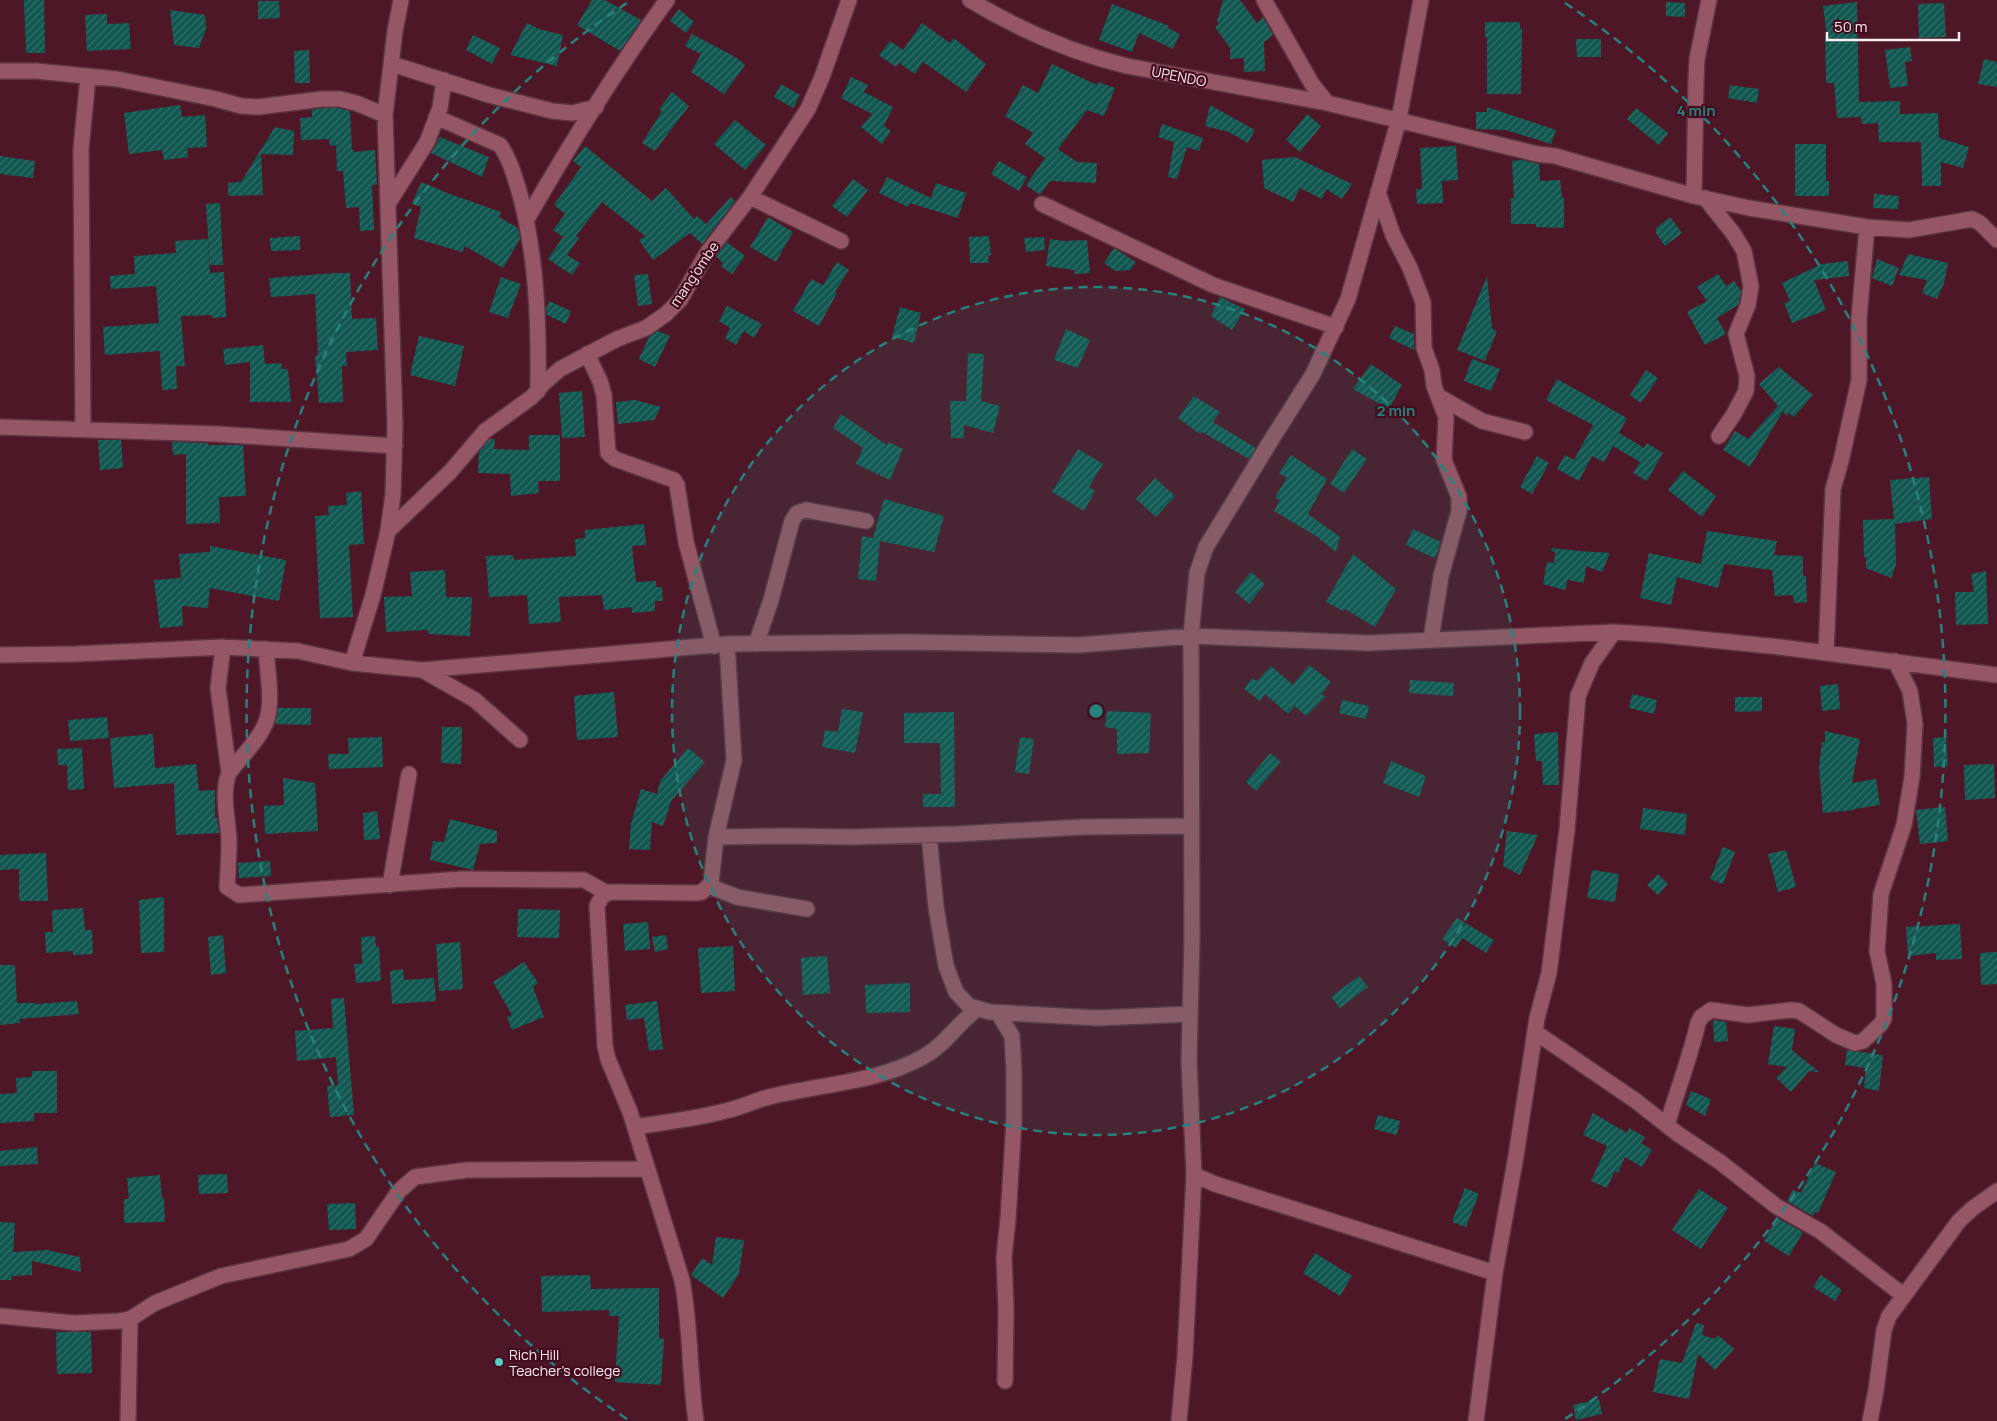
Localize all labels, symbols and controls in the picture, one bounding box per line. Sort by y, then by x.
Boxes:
scale bar [1827,10,1960,42]
text: 50 m [1834,16,1868,37]
street label: UPENDO [1150,61,1208,91]
text: 4 min [1676,100,1716,121]
street label: mang'ombe [665,238,723,310]
text: 2 min [1376,400,1416,421]
centre of rings [1087,702,1105,720]
place label: Rich Hill Teacher's college [509,1345,621,1380]
marker: Rich Hill Teacher's college [493,1356,505,1368]

